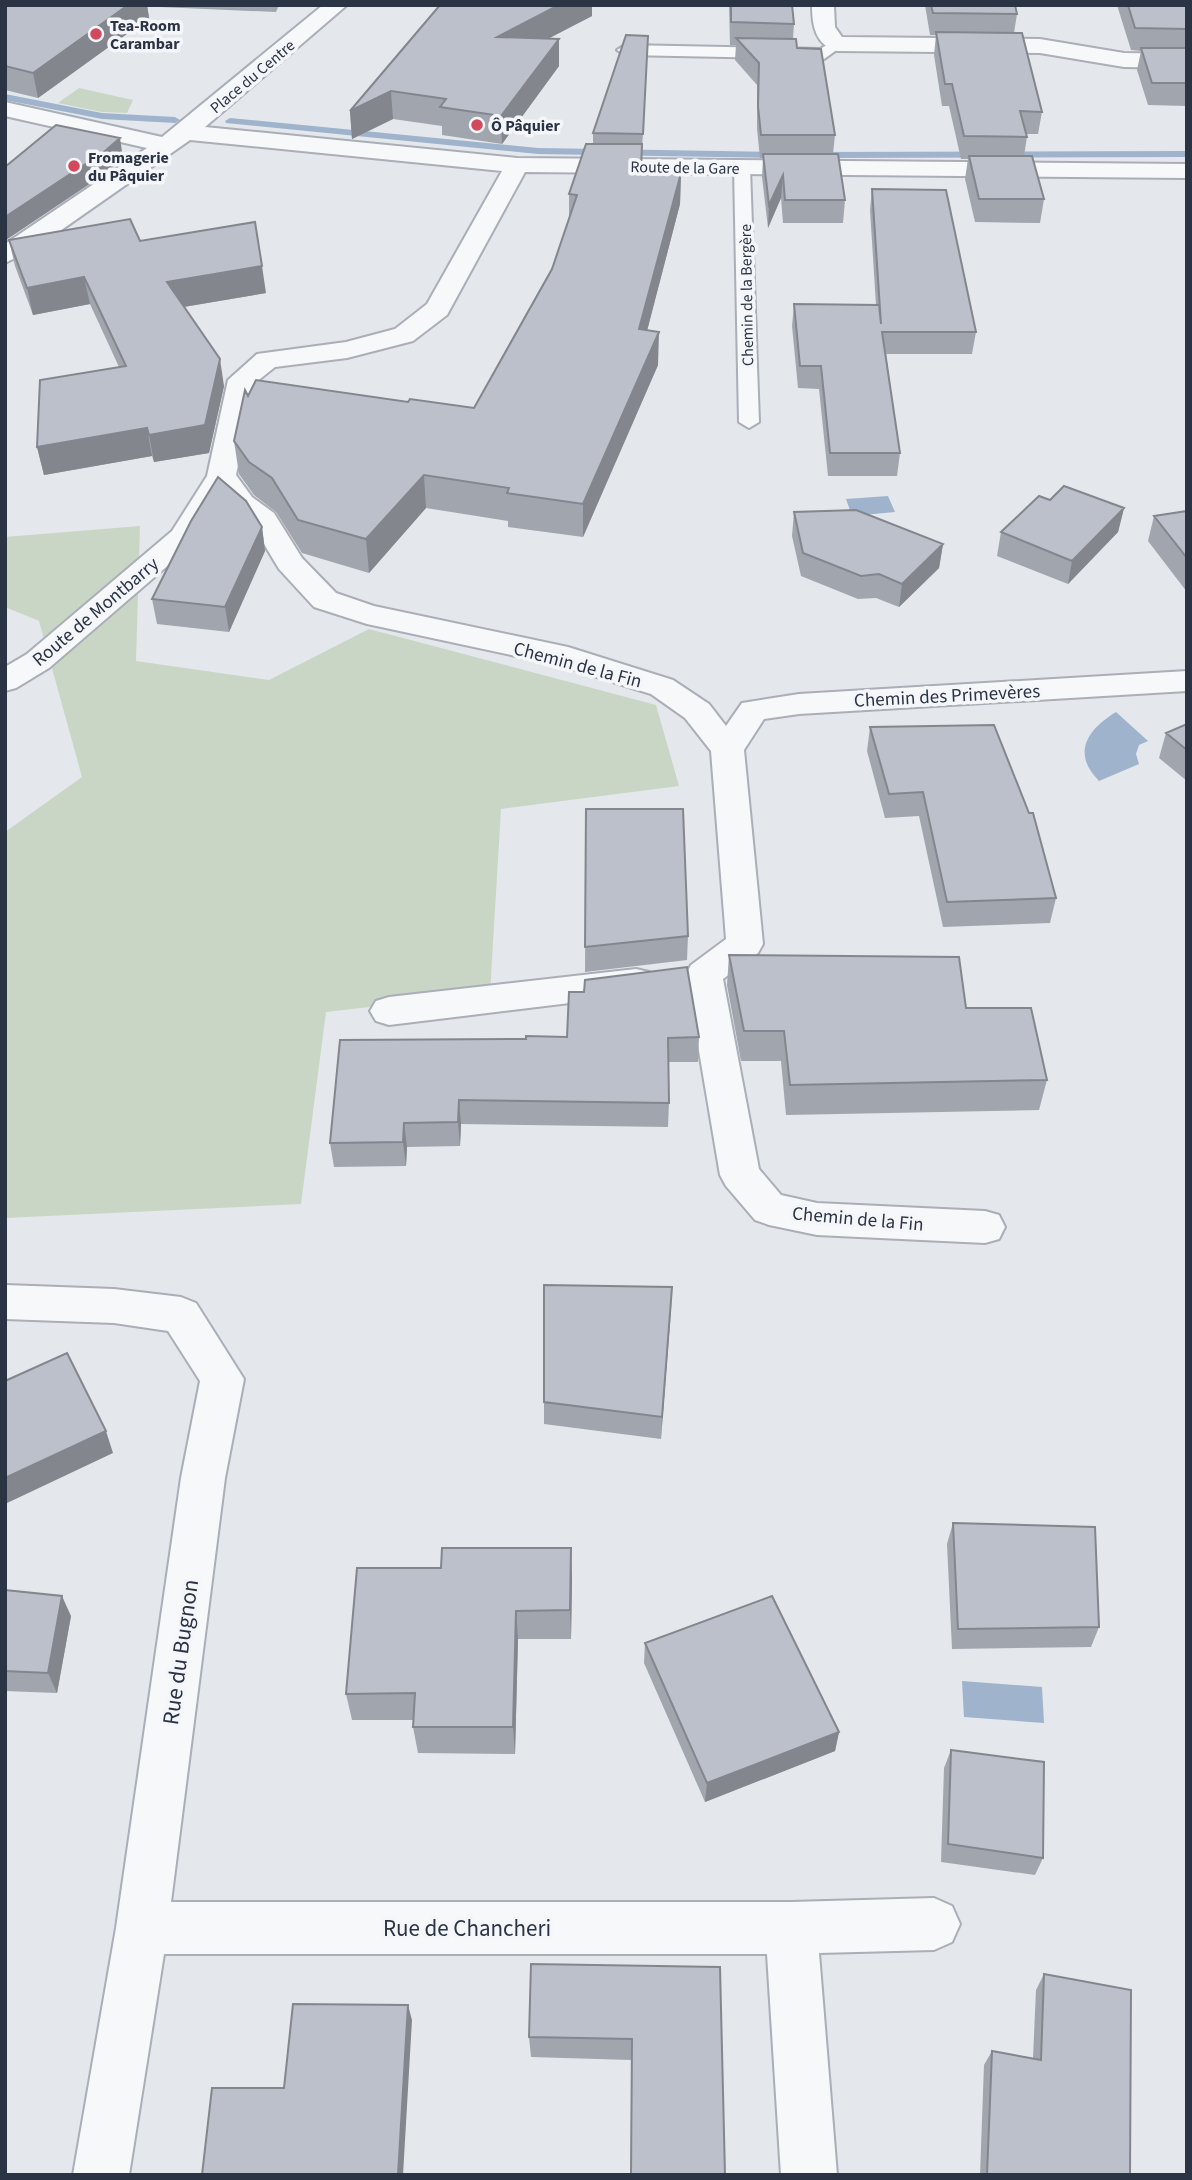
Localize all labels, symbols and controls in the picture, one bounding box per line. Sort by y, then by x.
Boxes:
place label: Tea-Room Carambar [110,15,181,55]
marker: Tea-Room Carambar [88,26,104,42]
street label: Place du Centre [205,35,300,119]
place label: Ô Pâquier [491,115,561,137]
marker: Ô Pâquier [469,117,485,133]
place label: Fromagerie du Pâquier [88,147,169,187]
street label: Route de la Gare [630,156,740,180]
marker: Fromagerie du Pâquier [66,158,82,174]
street label: Chemin de la Bergère [735,224,759,366]
street label: Route de Montbarry [27,551,165,673]
street label: Chemin de la Fin [511,635,645,696]
street label: Chemin des Primevères [853,678,1041,715]
street label: Chemin de la Fin [791,1200,925,1239]
street label: Rue du Bugnon [154,1577,207,1727]
street label: Rue de Chancheri [383,1912,551,1945]

